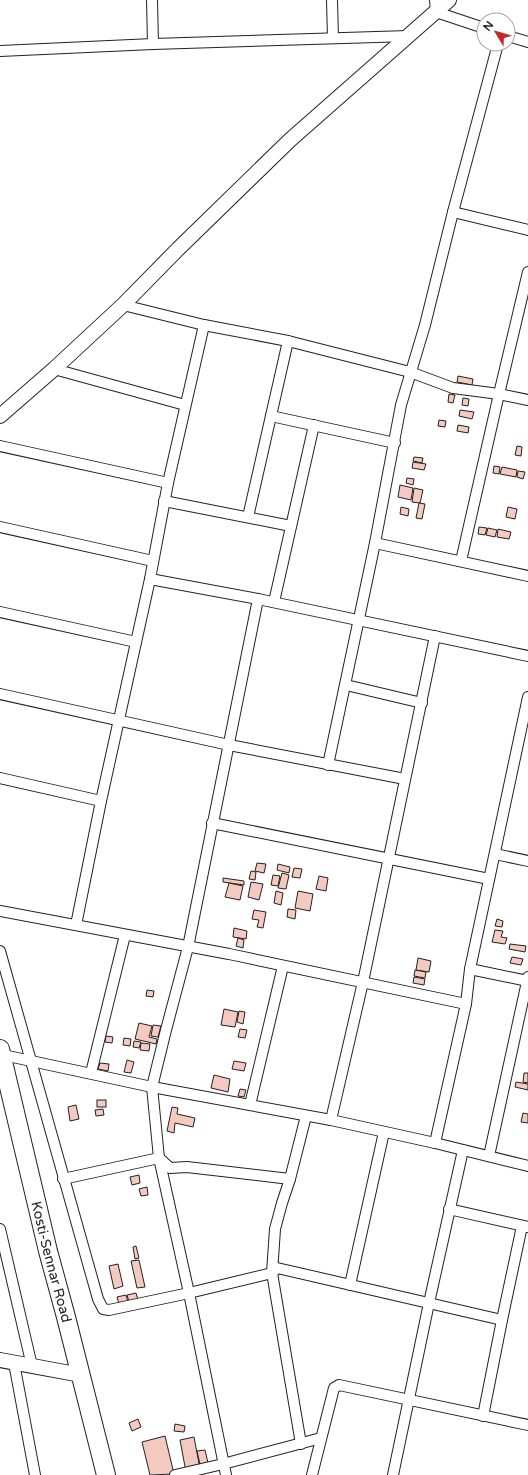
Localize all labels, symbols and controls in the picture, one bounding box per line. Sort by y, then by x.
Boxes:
north arrow [476,12,516,52]
text: N [481,19,496,34]
street label: Kosti-Sennar Road [28,1199,76,1324]

